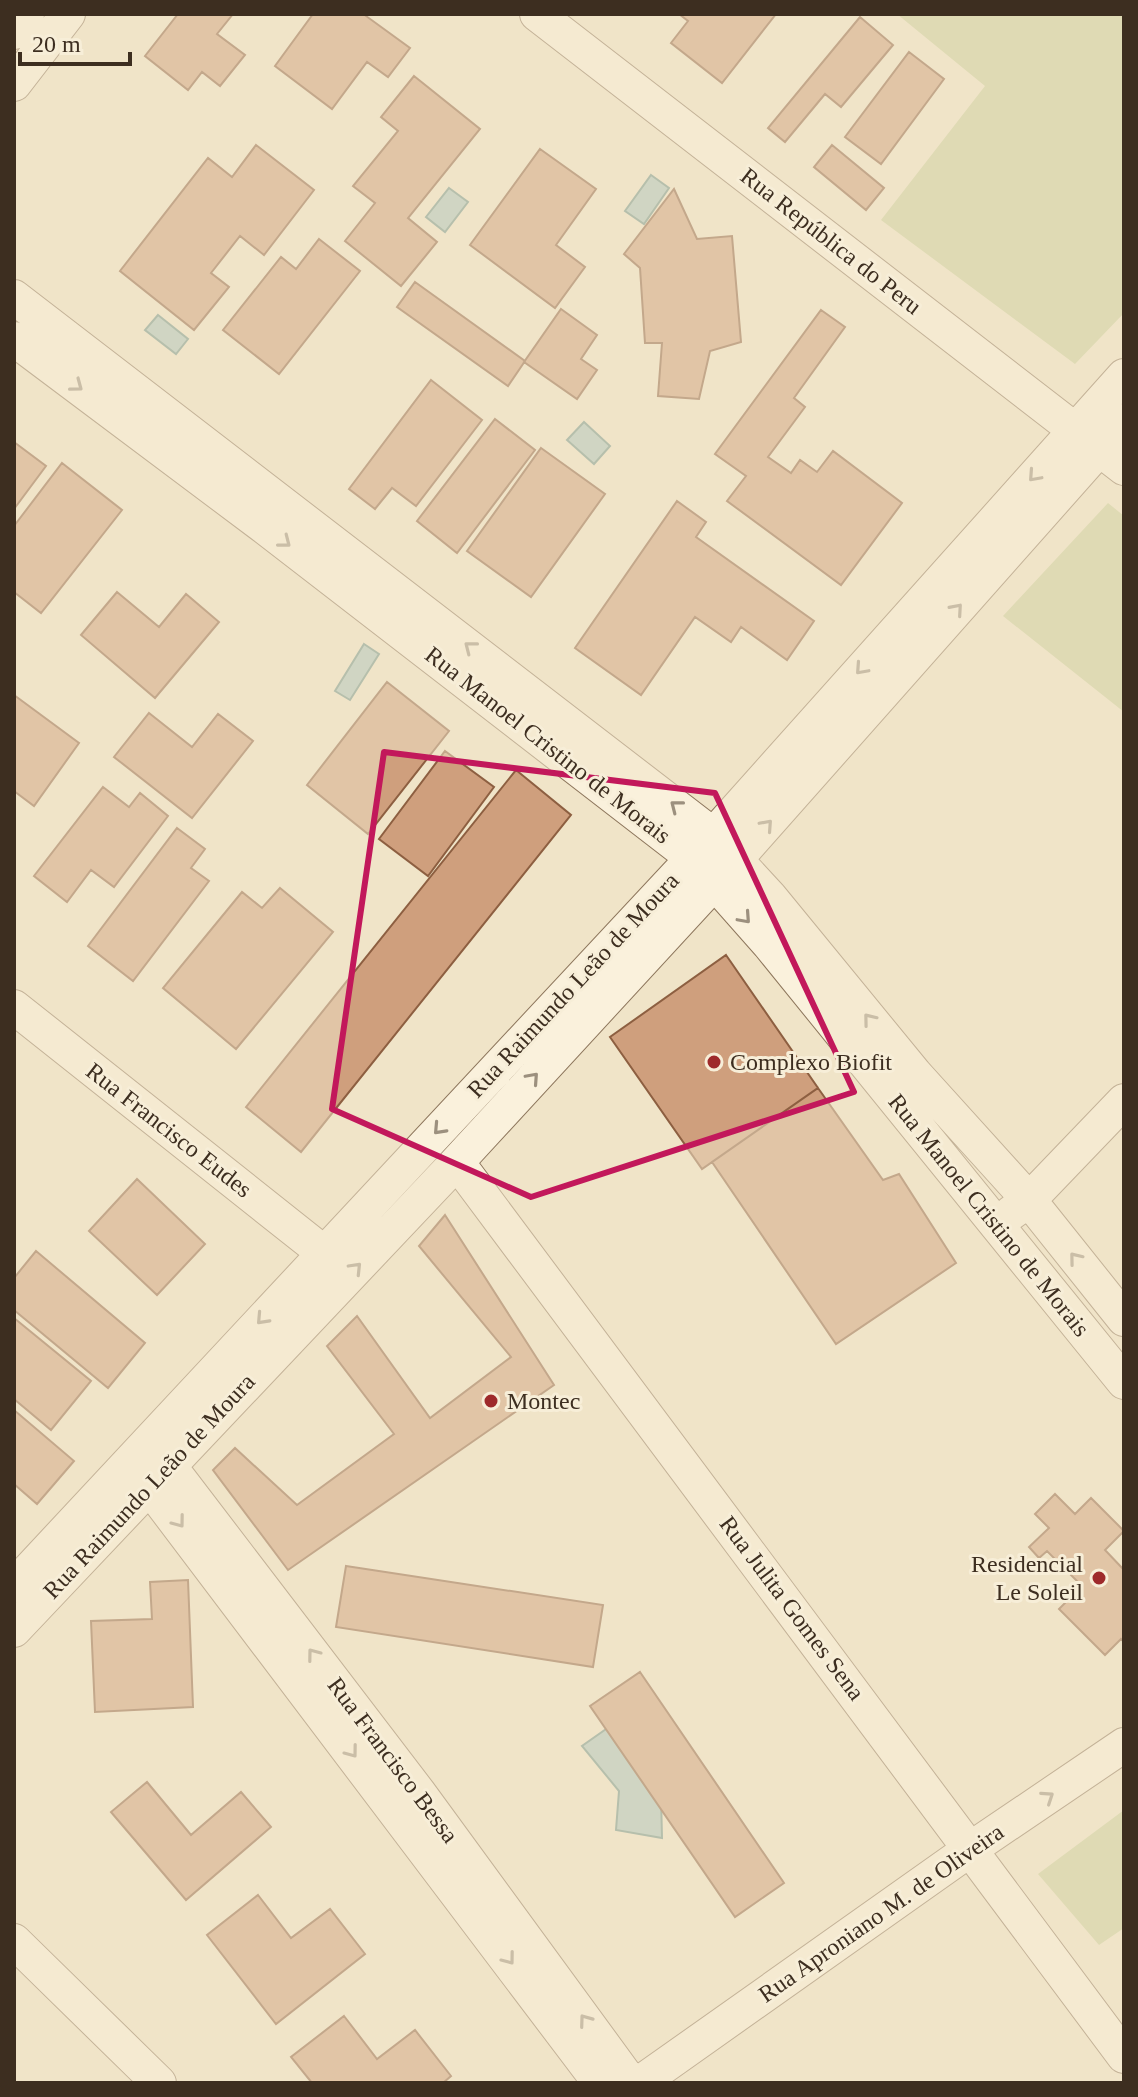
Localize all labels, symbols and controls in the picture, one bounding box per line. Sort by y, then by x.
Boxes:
scale bar [20,16,130,66]
text: 20 m [32,31,81,57]
street label: Rua República do Peru [736,162,926,320]
one-way arrow [68,376,82,390]
one-way arrow [1030,466,1044,481]
one-way arrow [276,532,291,546]
one-way arrow [947,604,962,619]
street label: Rua Manoel Cristino de Morais [420,641,676,849]
one-way arrow [464,643,479,657]
one-way arrow [856,660,870,675]
one-way arrow [671,801,685,816]
one-way arrow [757,820,771,835]
street label: Rua Raimundo Leão de Moura [462,867,684,1103]
one-way arrow [736,908,750,923]
one-way arrow [865,1013,879,1028]
place label: Complexo Biofit [730,1049,892,1075]
marker: Complexo Biofit [705,1053,723,1071]
street label: Rua Francisco Eudes [81,1057,257,1203]
one-way arrow [524,1073,539,1087]
street label: Rua Manoel Cristino de Morais [883,1089,1095,1341]
one-way arrow [433,1120,448,1134]
one-way arrow [1071,1252,1085,1267]
one-way arrow [346,1263,361,1277]
one-way arrow [257,1310,271,1325]
street label: Rua Raimundo Leão de Moura [38,1368,260,1604]
place label: Montec [507,1388,580,1414]
marker: Montec [482,1392,500,1410]
street label: Rua Julita Gomes Sena [714,1511,870,1705]
one-way arrow [169,1514,183,1528]
place label: Residencial Le Soleil [971,1551,1083,1605]
marker: Residencial Le Soleil [1090,1569,1108,1587]
one-way arrow [309,1648,323,1663]
street label: Rua Francisco Bessa [322,1672,464,1848]
one-way arrow [343,1743,357,1758]
one-way arrow [1039,1791,1053,1806]
street label: Rua Aproniano M. de Oliveira [754,1818,1009,2008]
one-way arrow [500,1951,514,1965]
one-way arrow [580,2015,594,2029]

